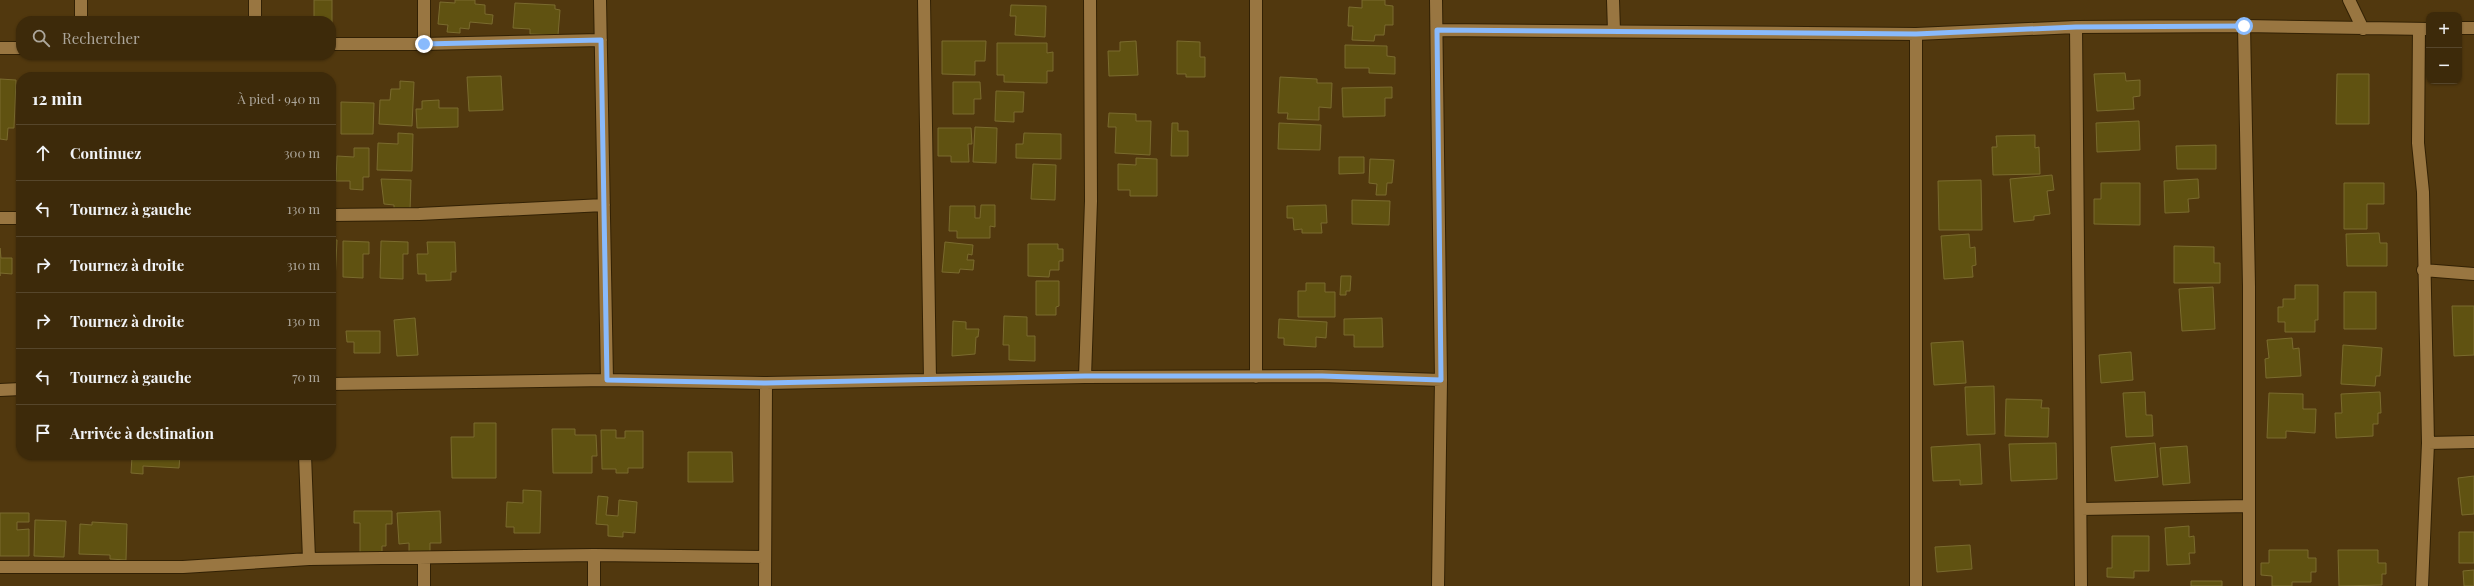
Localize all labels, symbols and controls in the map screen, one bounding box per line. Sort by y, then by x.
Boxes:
map controls [2426,12,2462,84]
button: + [2426,12,2462,48]
search box [16,16,336,60]
route start [2235,17,2253,35]
icon: search [30,27,52,49]
text: Rechercher [62,28,140,48]
route end [415,35,433,53]
button: − [2426,48,2462,84]
text: 12 min [32,87,82,109]
text: À pied · 940 m [238,90,320,107]
icon: ahead [32,142,54,164]
text: Continuez [70,143,141,163]
text: 300 m [284,144,320,161]
icon: left [32,198,54,220]
text: Tournez à gauche [70,199,192,219]
text: 130 m [287,200,320,217]
icon: right [32,254,54,276]
text: Tournez à droite [70,255,184,275]
text: 310 m [287,256,320,273]
icon: right [32,310,54,332]
text: Tournez à droite [70,311,184,331]
text: 130 m [287,312,320,329]
icon: left [32,366,54,388]
text: Tournez à gauche [70,367,192,387]
text: 70 m [292,368,320,385]
icon: arrive [32,422,54,444]
text: Arrivée à destination [70,423,214,443]

